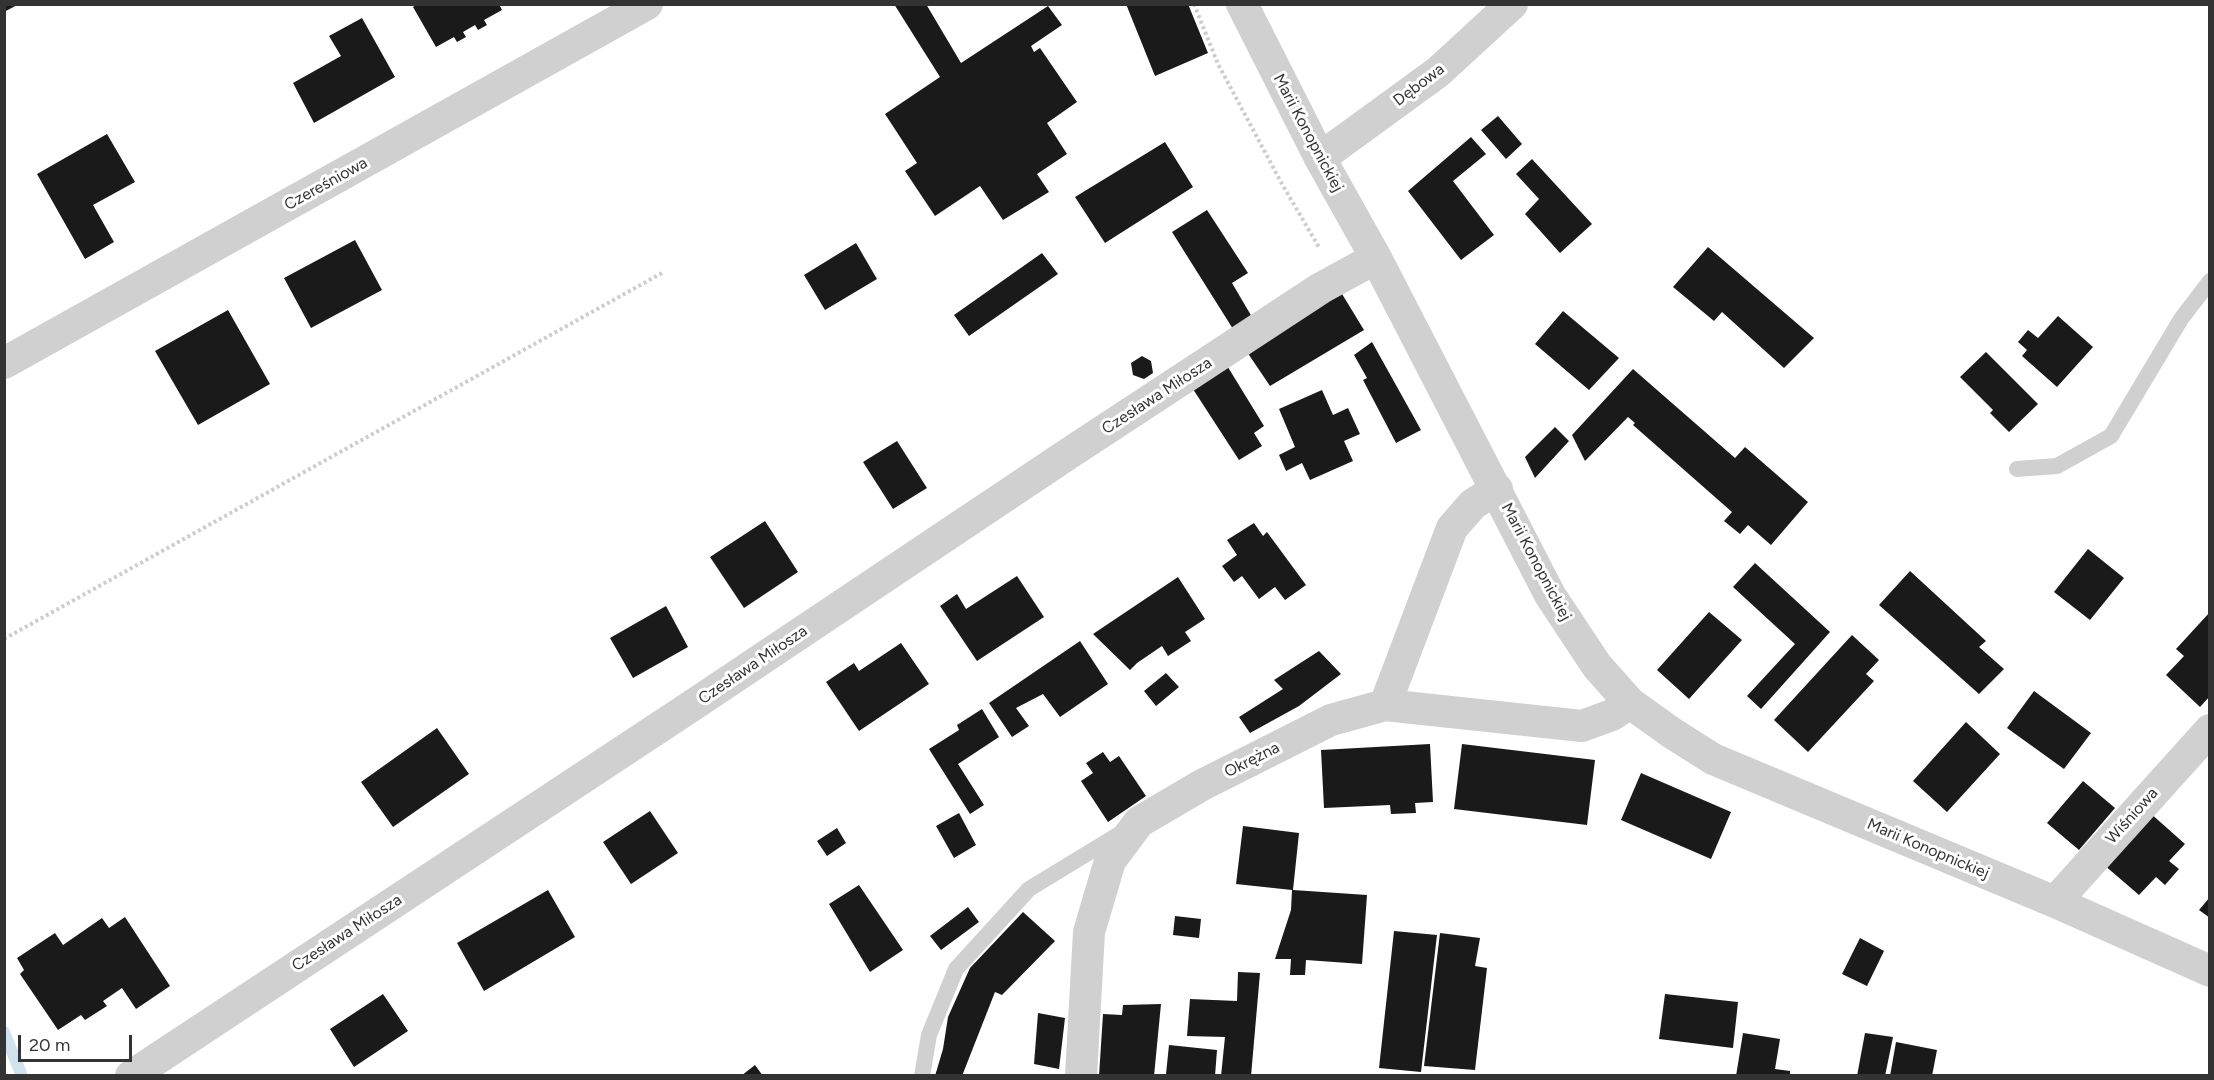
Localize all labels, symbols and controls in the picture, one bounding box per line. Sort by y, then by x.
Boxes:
street label: Dębowa [1390,60,1448,110]
street label: Marii Konopnickiej [1269,71,1347,195]
street label: Czereśniowa [281,153,371,215]
street label: Czesława Miłosza [1098,353,1216,439]
street label: Marii Konopnickiej [1497,500,1575,624]
street label: Czesława Miłosza [695,621,811,709]
street label: Okrężna [1221,738,1283,782]
street label: Wiśniowa [2102,784,2162,848]
street label: Marii Konopnickiej [1864,815,1992,883]
street label: Czesława Miłosza [288,890,406,976]
scale bar [21,1023,135,1061]
text: 20 m [29,1034,70,1056]

